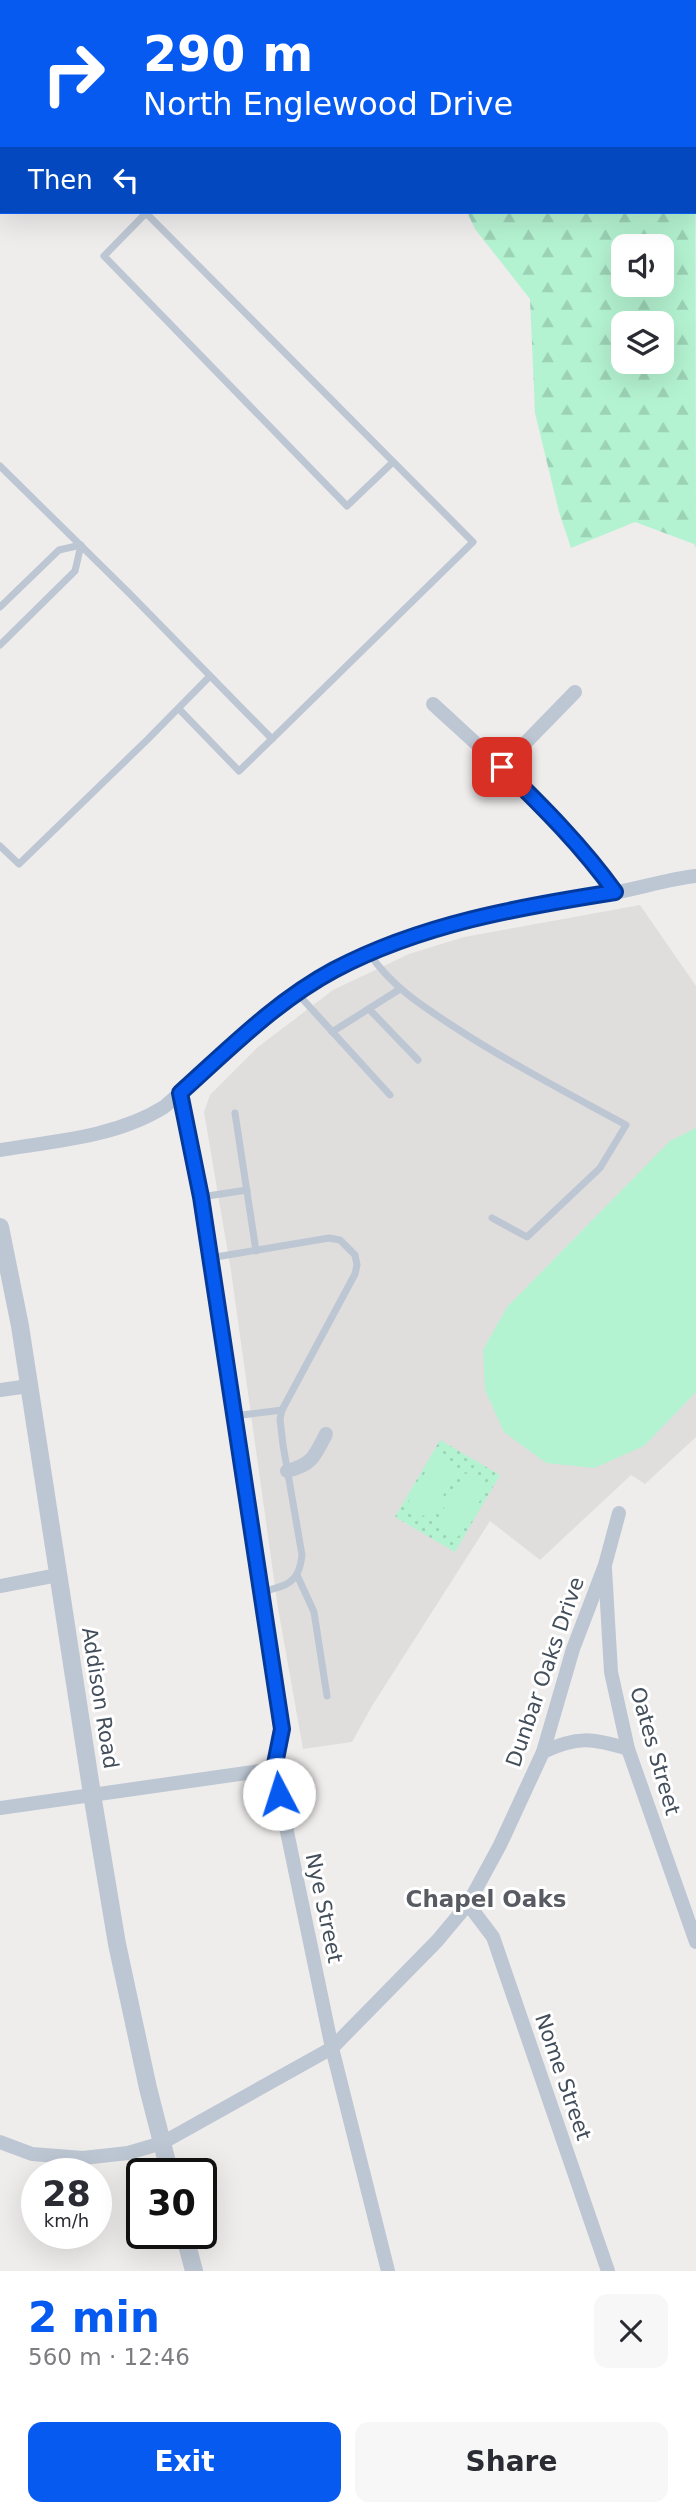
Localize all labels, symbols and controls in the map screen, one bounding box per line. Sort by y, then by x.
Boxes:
text: 290 m [143,26,313,83]
icon: right [28,28,119,119]
text: North Englewood Drive [143,85,513,123]
icon: left [107,161,145,199]
text: Then [28,165,93,195]
map controls [611,234,674,374]
button: sound [611,234,674,297]
button: layers [611,311,674,374]
pin [472,737,532,797]
icon: arrive [483,748,521,786]
street label: Dunbar Oaks Drive [501,1574,589,1770]
street label: Addison Road [77,1626,123,1770]
street label: Oates Street [625,1684,685,1818]
position arrow [242,1757,316,1831]
street label: Nye Street [301,1851,347,1965]
district label: Chapel Oaks [406,1886,566,1912]
street label: Nome Street [530,2010,596,2144]
speed limit sign: 30 [126,2158,217,2249]
text: 28 [42,2174,91,2214]
text: km/h [44,2210,89,2231]
text: 2 min [28,2293,160,2342]
button: close [594,2294,668,2368]
text: 560 m · 12:46 [28,2344,190,2370]
button: Exit [28,2422,341,2502]
button: Share [355,2422,668,2502]

